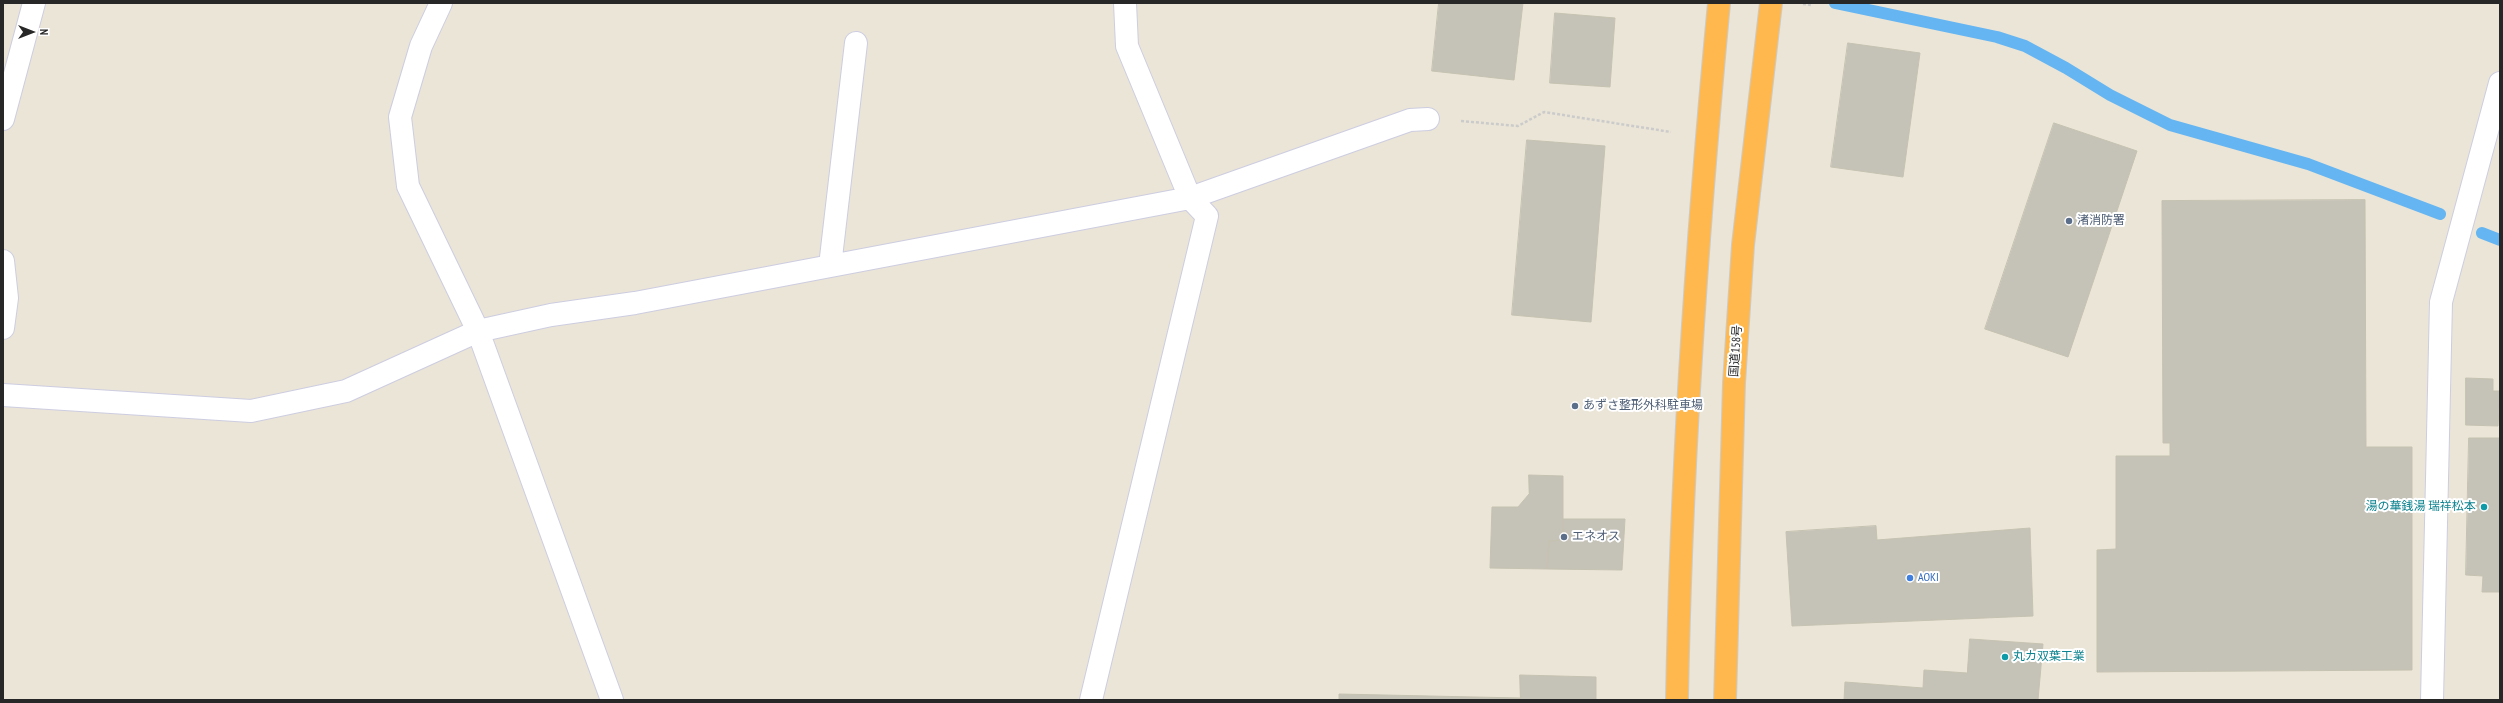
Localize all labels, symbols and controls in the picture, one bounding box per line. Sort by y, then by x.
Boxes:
north arrow [12,12,52,52]
text: N [37,29,51,35]
place label: 渚消防署 [2077,214,2125,228]
marker: 渚消防署 [2064,216,2074,226]
street label: 国道158号 [1727,324,1745,378]
place label: あずさ整形外科駐車場 [1583,399,1703,413]
marker: あずさ整形外科駐車場 [1570,401,1580,411]
place label: 湯の華銭湯 瑞祥松本 [2365,500,2476,514]
marker: 湯の華銭湯 瑞祥松本 [2479,502,2489,512]
place label: エネオス [1572,530,1620,544]
marker: エネオス [1559,532,1569,542]
place label: AOKI [1918,571,1939,585]
marker: AOKI [1905,573,1915,583]
place label: 丸カ双葉工業 [2013,650,2085,664]
marker: 丸カ双葉工業 [2000,652,2010,662]

